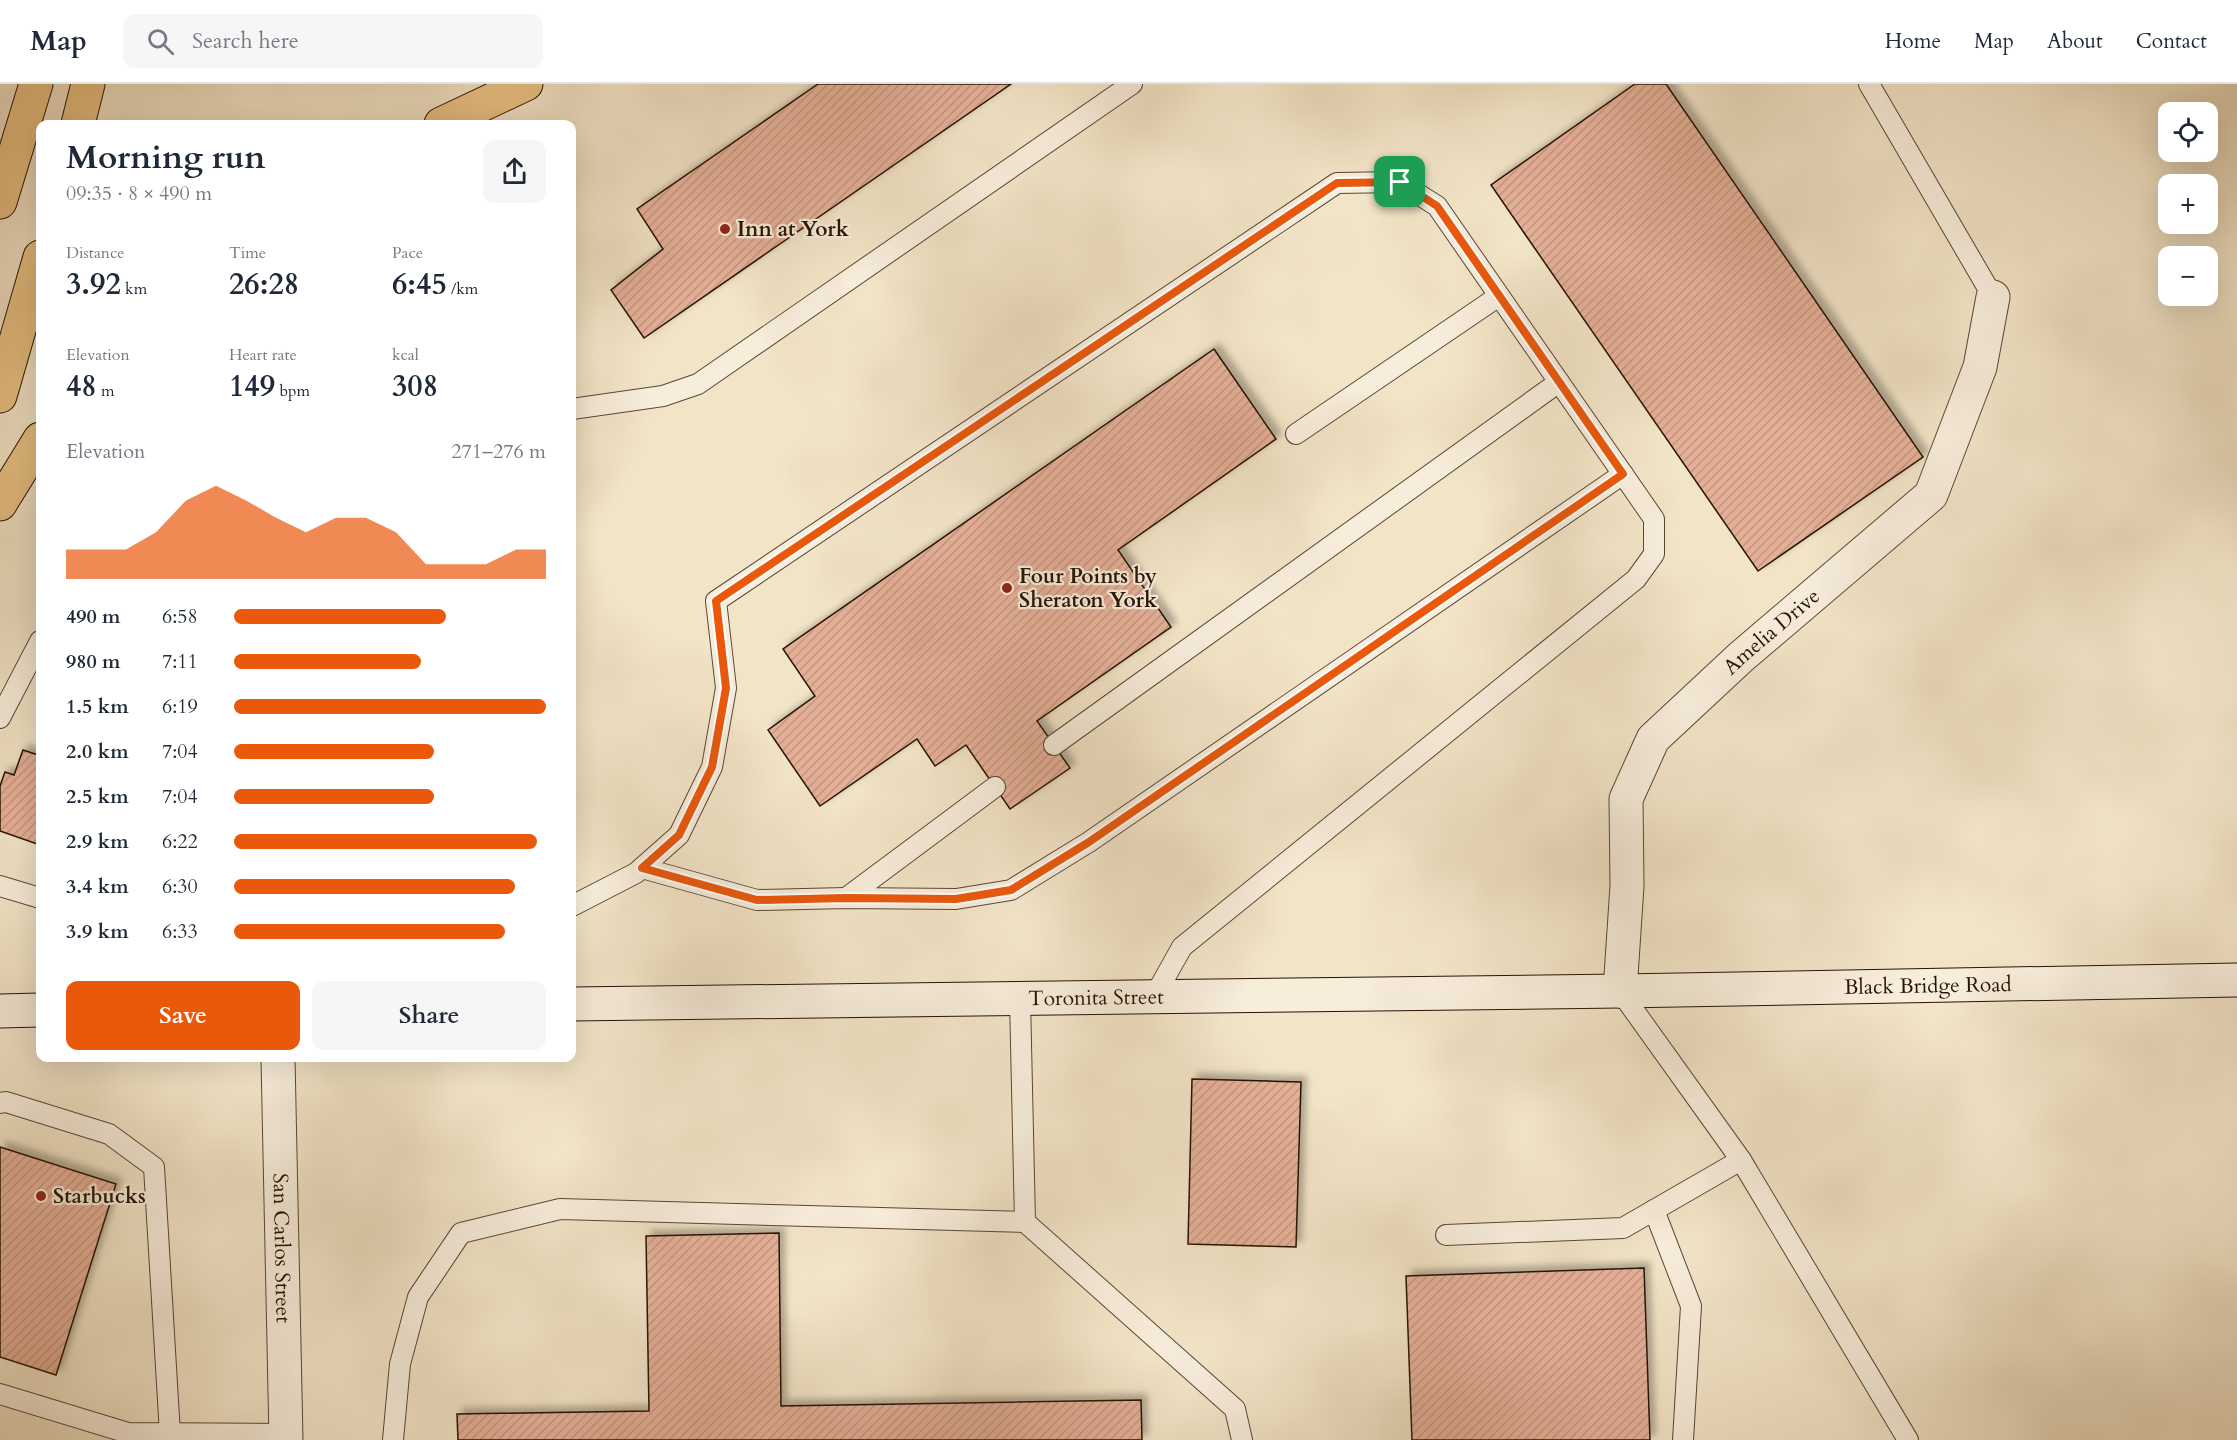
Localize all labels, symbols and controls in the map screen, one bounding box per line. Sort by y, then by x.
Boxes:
search box [123,14,543,68]
text: Map [30,22,87,60]
icon: search [144,25,177,58]
text: Search here [192,26,299,56]
text: Home [1885,27,1941,56]
text: Map [1974,27,2014,56]
text: About [2047,27,2103,56]
text: Contact [2136,27,2207,56]
map controls [2158,102,2218,306]
button: locate [2158,102,2218,162]
text: Morning run [66,135,266,180]
button: share [483,140,546,203]
pin [1374,156,1425,207]
icon: arrive [1383,165,1416,198]
button: + [2158,174,2218,234]
text: 09:35 · 8 × 490 m [66,180,212,207]
place label: Inn at York [737,215,849,244]
marker: Inn at York [718,222,732,236]
text: Distance [66,242,124,264]
text: Time [229,242,266,264]
text: Pace [392,242,423,264]
button: − [2158,246,2218,306]
text: 3.92 [66,264,121,305]
text: 26:28 [229,264,299,305]
text: 6:45 [392,264,447,305]
text: km [121,278,147,300]
text: /km [447,278,478,300]
text: Elevation [66,344,130,366]
text: Heart rate [229,344,297,366]
text: kcal [392,344,419,366]
text: 48 [66,366,97,407]
text: 149 [229,366,275,407]
text: 308 [392,366,438,407]
text: m [97,380,115,402]
text: bpm [275,380,310,402]
text: Elevation [66,438,145,465]
text: 271–276 m [451,438,546,465]
place label: Four Points by Sheraton York [1019,562,1157,615]
marker: Four Points by Sheraton York [1000,581,1014,595]
street label: Amelia Drive [1717,582,1826,681]
text: 490 m [66,603,121,630]
text: 6:58 [162,603,198,630]
text: 980 m [66,648,121,675]
text: 7:11 [162,648,198,675]
text: 1.5 km [66,693,129,720]
text: 6:19 [162,693,198,720]
text: 2.0 km [66,738,129,765]
text: 7:04 [162,738,198,765]
text: 2.5 km [66,783,129,810]
text: 7:04 [162,783,198,810]
text: 2.9 km [66,828,129,855]
text: 6:22 [162,828,198,855]
text: 3.4 km [66,873,129,900]
text: 6:30 [162,873,198,900]
text: 3.9 km [66,918,129,945]
text: 6:33 [162,918,198,945]
street label: Black Bridge Road [1844,970,2012,1002]
button: Save [66,981,300,1050]
button: Share [312,981,546,1050]
street label: Toronita Street [1028,982,1164,1013]
street label: San Carlos Street [266,1173,298,1324]
place label: Starbucks [53,1182,146,1211]
marker: Starbucks [34,1189,48,1203]

